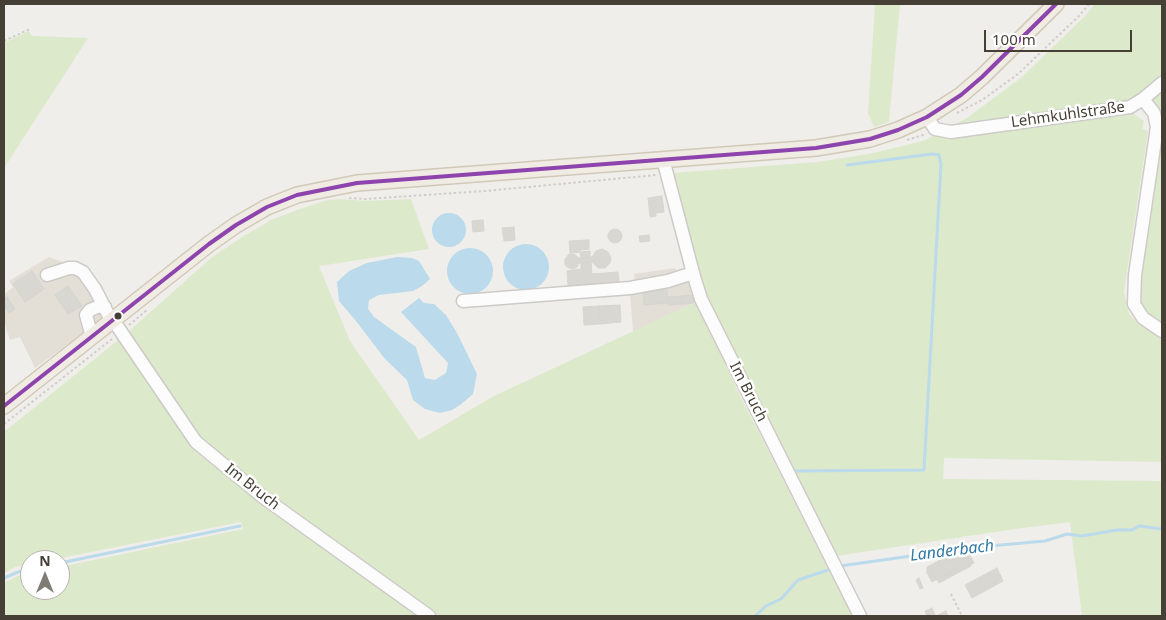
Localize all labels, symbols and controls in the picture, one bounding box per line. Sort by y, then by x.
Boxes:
scale bar [986,20,1134,52]
text: 100 m [992,29,1036,49]
street label: Lehmkuhlstraße [1010,98,1126,132]
unlabelled marker [113,311,123,321]
street label: Im Bruch [725,359,771,425]
street label: Im Bruch [221,460,283,514]
water label: Landerbach [909,536,995,566]
north arrow [20,550,70,600]
text: N [39,551,51,570]

